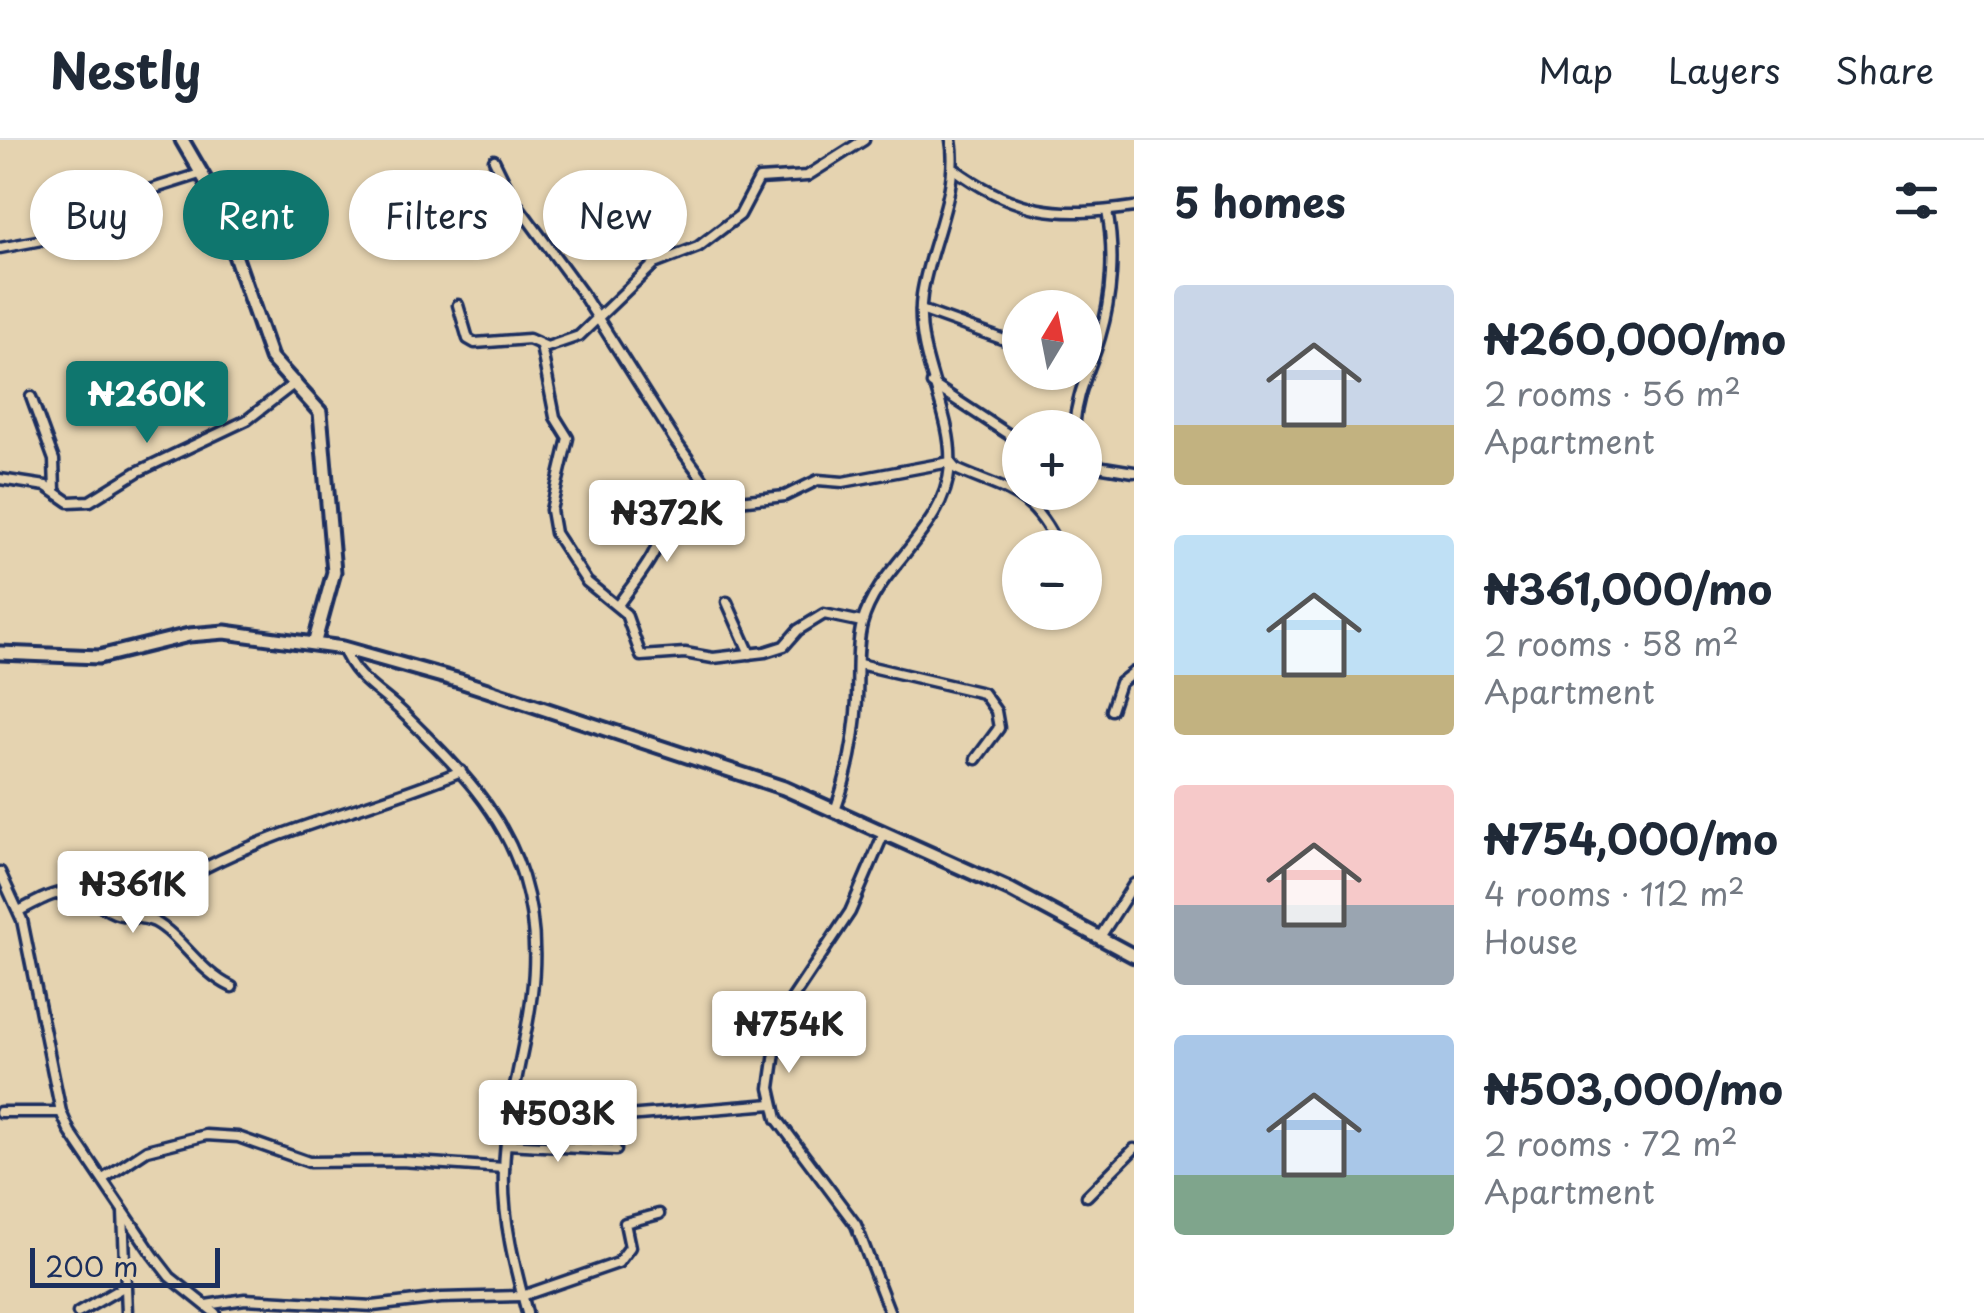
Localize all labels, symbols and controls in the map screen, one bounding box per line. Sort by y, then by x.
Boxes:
text: Nestly [50,33,201,105]
text: Map [1538,43,1613,96]
text: Layers [1668,43,1780,96]
text: Share [1835,43,1934,96]
text: 5 homes [1174,169,1346,232]
chip: Buy [30,170,163,260]
chip: Rent [183,170,329,260]
chip: Filters [349,170,523,260]
chip: New [543,170,687,260]
icon: filters [1889,173,1944,228]
north arrow [1002,290,1102,390]
map controls [1002,290,1102,630]
text: ₦260,000/mo [1484,306,1786,369]
icon: home [1254,325,1374,445]
pin: ₦260K [77,361,217,446]
text: ₦260K [88,369,206,417]
text: 2 rooms · 56 m² [1484,369,1741,417]
button: + [1002,410,1102,510]
text: Apartment [1484,417,1655,465]
pin: ₦372K [597,480,737,565]
text: ₦372K [611,488,723,536]
button: − [1002,530,1102,630]
text: ₦361,000/mo [1484,556,1772,619]
icon: home [1254,575,1374,695]
text: 2 rooms · 58 m² [1484,619,1739,667]
text: Apartment [1484,667,1655,715]
text: ₦754,000/mo [1484,806,1778,869]
icon: home [1254,825,1374,945]
pin: ₦361K [63,851,203,936]
text: ₦361K [80,859,186,907]
text: 4 rooms · 112 m² [1484,869,1745,917]
text: House [1484,917,1578,965]
pin: ₦754K [719,991,859,1076]
text: ₦754K [734,999,844,1047]
text: ₦503,000/mo [1484,1056,1783,1119]
icon: home [1254,1075,1374,1195]
pin: ₦503K [488,1080,628,1165]
text: ₦503K [501,1088,615,1136]
text: 2 rooms · 72 m² [1484,1119,1738,1167]
text: Apartment [1484,1167,1655,1215]
scale bar [30,1243,220,1288]
text: 200 m [45,1244,138,1287]

